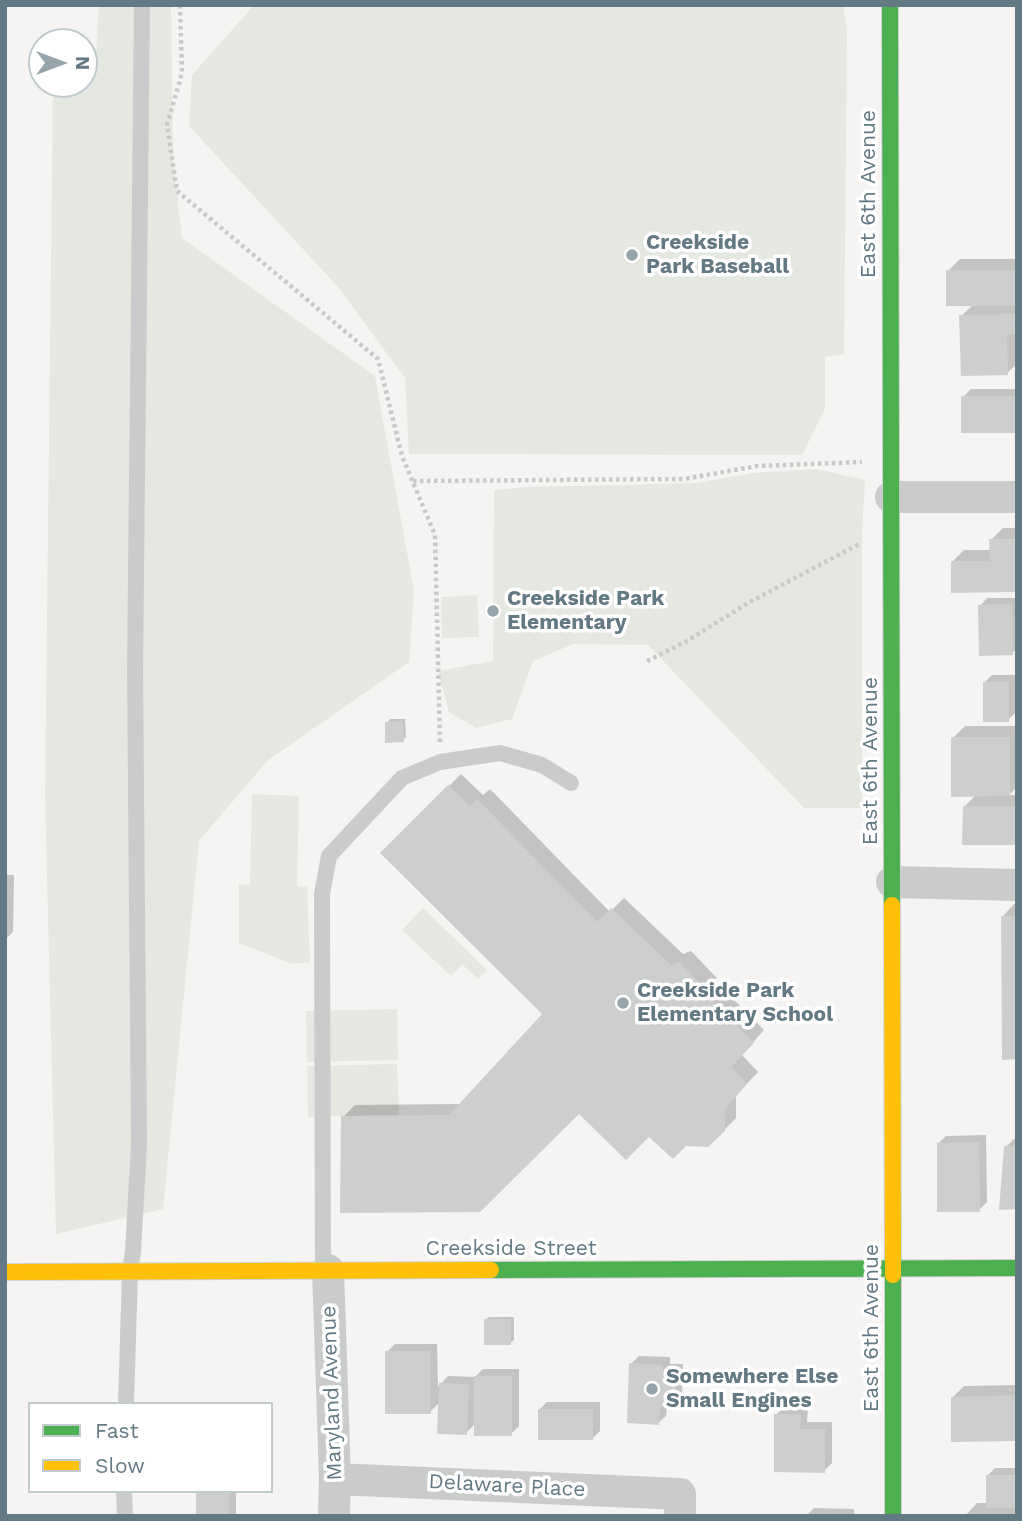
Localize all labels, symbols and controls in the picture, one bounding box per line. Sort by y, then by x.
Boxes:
north arrow [28,28,98,98]
text: N [71,56,94,70]
street label: East 6th Avenue [856,110,882,278]
place label: Creekside Park Baseball [646,230,789,280]
marker: Creekside Park Baseball [624,247,640,263]
place label: Creekside Park Elementary [507,586,664,636]
marker: Creekside Park Elementary [485,603,501,619]
street label: East 6th Avenue [858,677,884,845]
place label: Creekside Park Elementary School [637,978,833,1028]
marker: Creekside Park Elementary School [615,995,631,1011]
street label: Creekside Street [426,1236,596,1262]
street label: East 6th Avenue [859,1244,885,1412]
street label: Maryland Avenue [316,1305,348,1481]
place label: Somewhere Else Small Engines [666,1364,838,1414]
marker: Somewhere Else Small Engines [644,1381,660,1397]
legend [28,1402,273,1493]
text: Fast [95,1418,139,1443]
text: Slow [95,1453,145,1478]
street label: Delaware Place [428,1469,586,1503]

